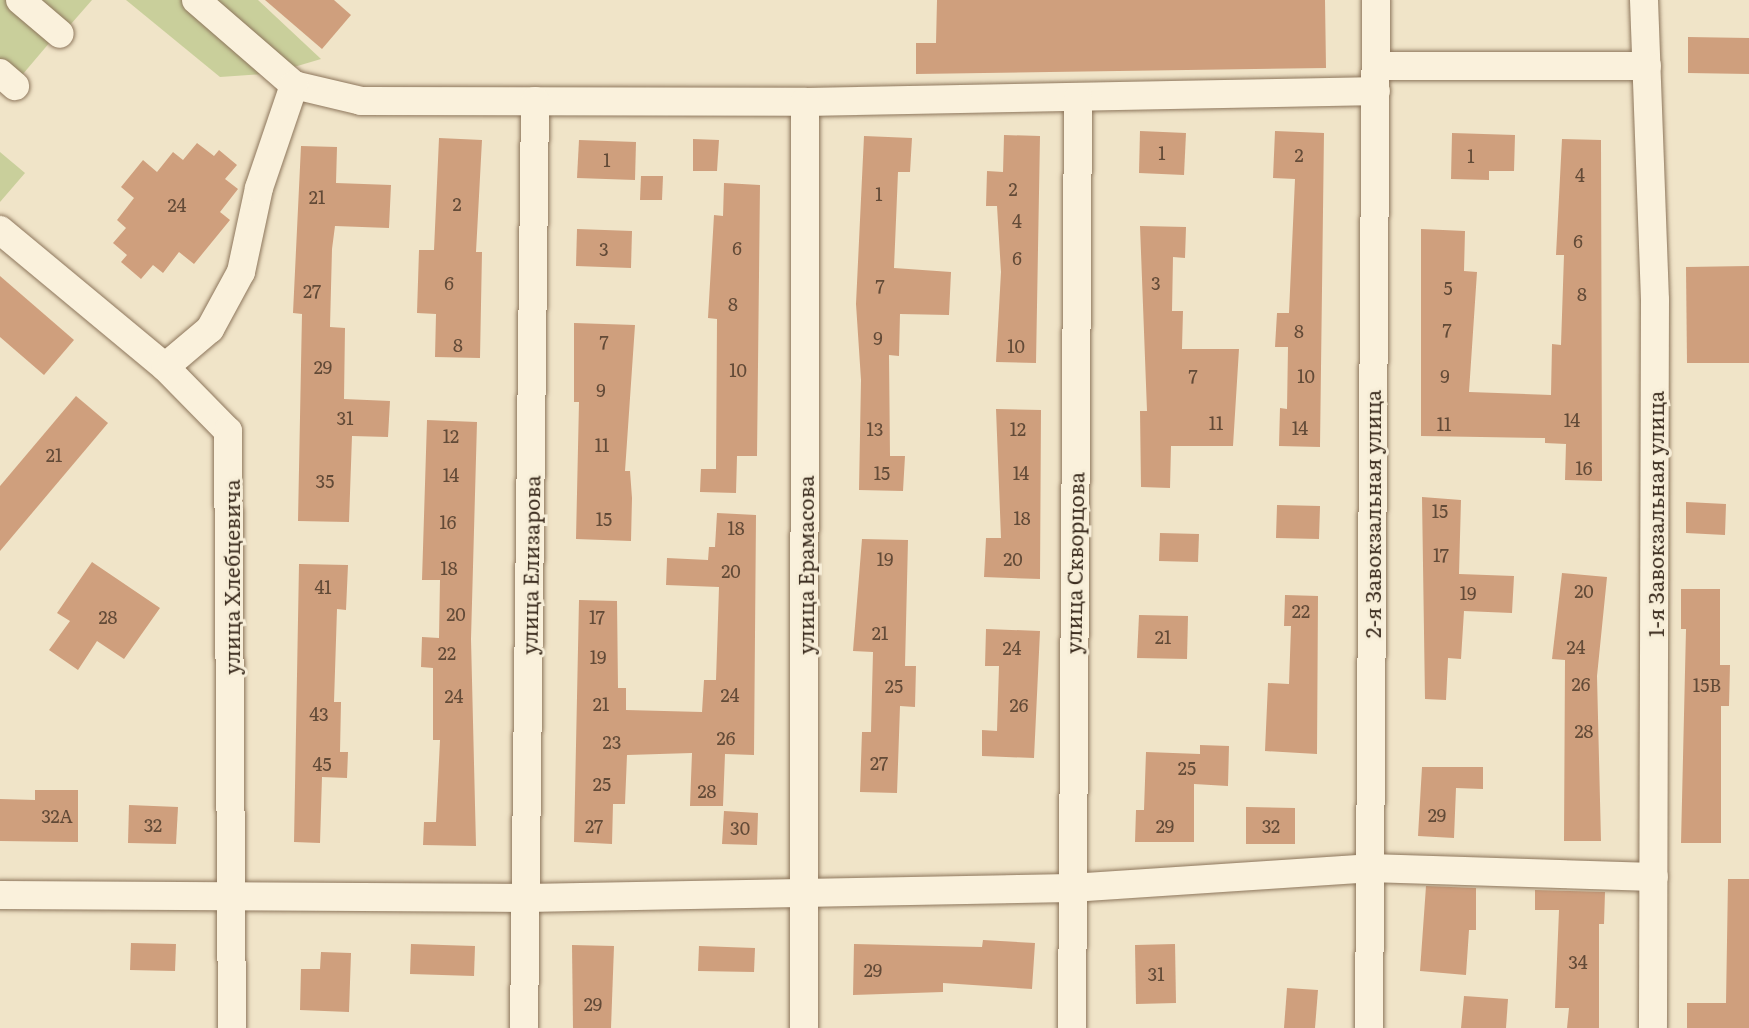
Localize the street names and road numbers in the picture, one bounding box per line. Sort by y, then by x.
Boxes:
street label: 2-я Завокзальная улица [1359,390,1385,638]
street label: 1-я Завокзальная улица [1642,391,1668,637]
street label: улица Скворцова [1060,472,1088,654]
street label: улица Елизарова [516,475,544,655]
street label: улица Ерамасова [792,475,818,655]
street label: улица Хлебцевича [218,479,244,675]

